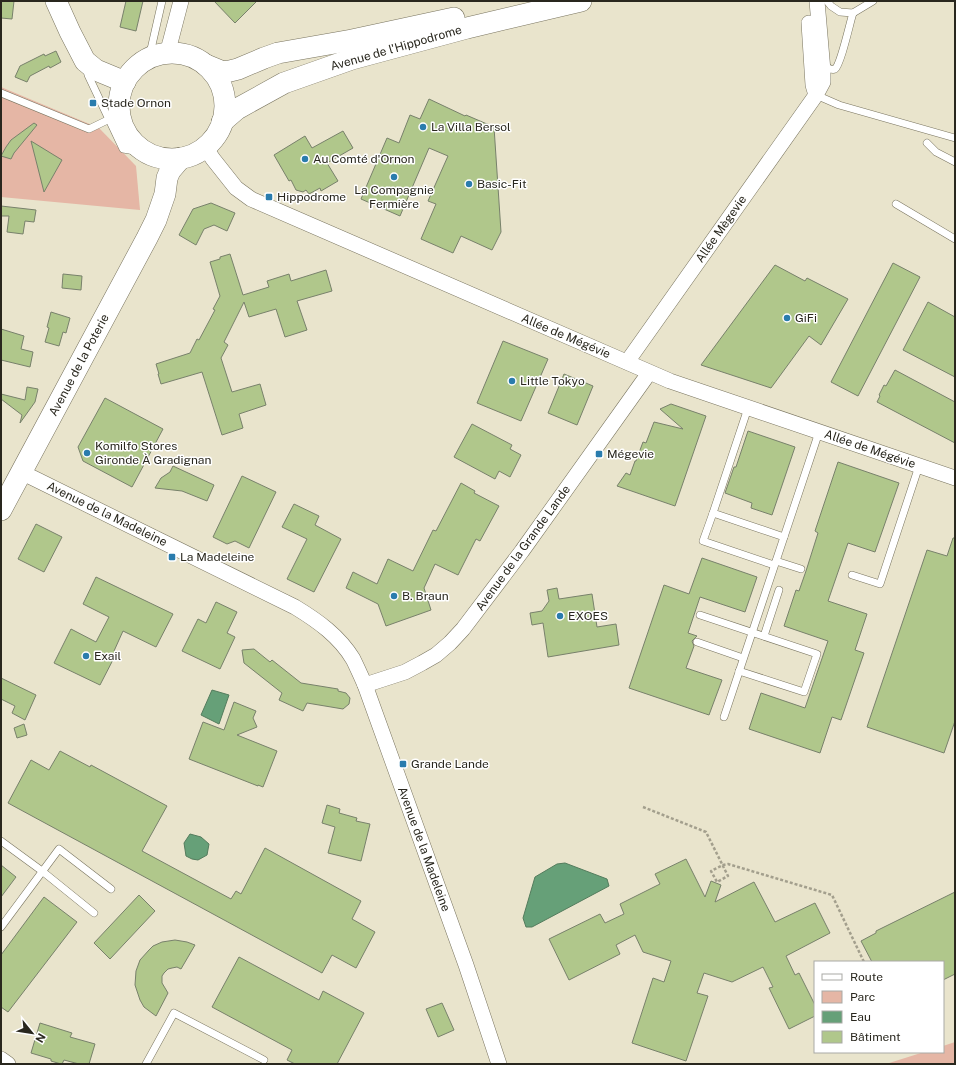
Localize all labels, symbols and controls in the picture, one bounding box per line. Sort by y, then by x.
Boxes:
street label: Avenue de l'Hippodrome [329,22,463,73]
place label: Stade Ornon [101,96,171,110]
marker: Stade Ornon [88,98,98,108]
place label: La Villa Bersol [431,120,511,134]
marker: La Villa Bersol [418,122,428,132]
place label: Au Comté d'Ornon [313,152,415,166]
marker: Au Comté d'Ornon [300,154,310,164]
marker: La Compagnie Fermière [389,172,399,182]
place label: Basic-Fit [477,177,527,191]
marker: Basic-Fit [464,179,474,189]
place label: La Compagnie Fermière [354,183,434,211]
place label: Hippodrome [277,190,346,204]
marker: Hippodrome [264,192,274,202]
street label: Allée Mègevie [693,193,749,265]
street label: Avenue de la Poterie [46,311,112,418]
street label: Allée de Mégévie [519,311,613,361]
place label: GiFi [795,311,817,325]
marker: GiFi [782,313,792,323]
place label: Little Tokyo [520,374,585,388]
marker: Little Tokyo [507,376,517,386]
street label: Allée de Mégévie [823,427,918,471]
place label: Komilfo Stores Gironde À Gradignan [95,439,211,467]
place label: Mégevie [607,447,654,461]
marker: Komilfo Stores Gironde À Gradignan [82,448,92,458]
marker: Mégevie [594,449,604,459]
street label: Avenue de la Madeleine [45,479,170,549]
street label: Avenue de la Grande Lande [473,482,573,613]
place label: La Madeleine [180,550,255,564]
marker: La Madeleine [167,552,177,562]
place label: B. Braun [402,589,449,603]
marker: B. Braun [389,591,399,601]
place label: EXOES [568,609,608,623]
marker: EXOES [555,611,565,621]
place label: Exail [94,649,122,663]
marker: Exail [81,651,91,661]
place label: Grande Lande [411,757,489,771]
marker: Grande Lande [398,759,408,769]
street label: Avenue de la Madeleine [395,785,453,914]
legend [814,961,944,1053]
text: Route [850,970,883,984]
text: Parc [850,990,875,1004]
text: Eau [850,1010,871,1024]
north arrow [12,1013,52,1053]
text: Bâtiment [850,1030,901,1044]
text: N [33,1031,48,1045]

